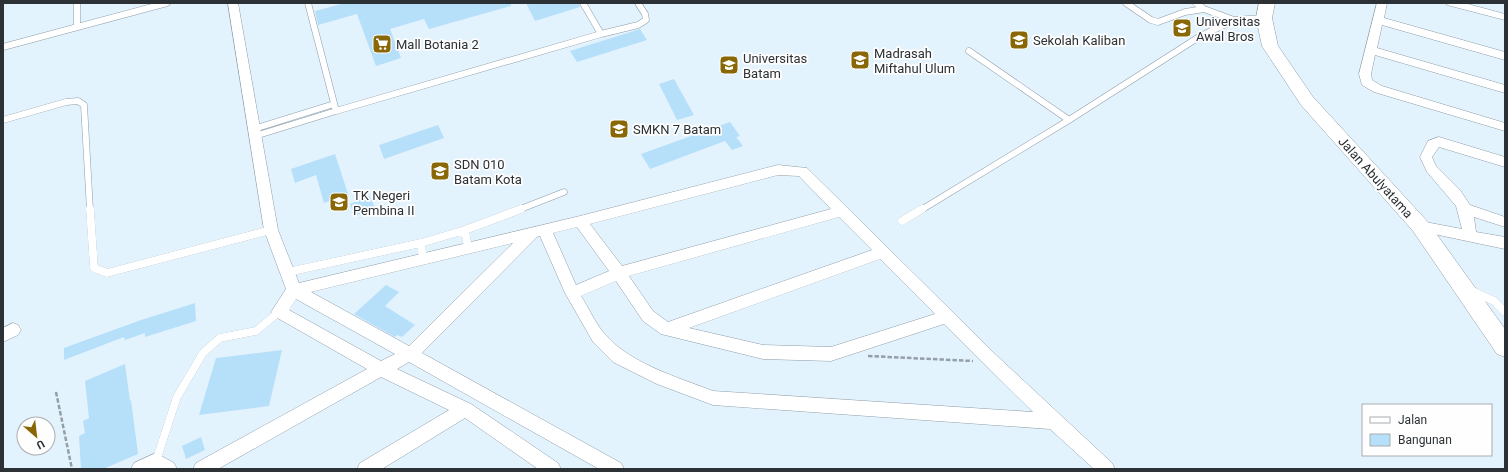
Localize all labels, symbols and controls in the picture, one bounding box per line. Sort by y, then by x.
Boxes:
place label: Universitas Awal Bros [1196,14,1260,44]
school or university icon: Universitas Awal Bros [1171,17,1193,39]
school or university icon: Sekolah Kaliban [1008,29,1030,51]
supermarket icon: Mall Botania 2 [371,33,393,55]
place label: Sekolah Kaliban [1033,33,1125,48]
place label: Mall Botania 2 [396,37,479,52]
place label: Madrasah Miftahul Ulum [874,46,955,76]
school or university icon: Madrasah Miftahul Ulum [849,49,871,71]
place label: Universitas Batam [743,51,807,81]
school or university icon: Universitas Batam [718,54,740,76]
school or university icon: SMKN 7 Batam [608,118,630,140]
place label: SMKN 7 Batam [633,122,721,137]
street label: Jalan Abulyatama [1335,134,1416,221]
place label: SDN 010 Batam Kota [454,157,522,187]
school or university icon: SDN 010 Batam Kota [429,160,451,182]
place label: TK Negeri Pembina II [353,188,414,218]
school or university icon: TK Negeri Pembina II [328,191,350,213]
legend [1362,404,1492,456]
text: Jalan [1398,413,1427,427]
north arrow [16,416,56,456]
text: Bangunan [1398,433,1452,447]
text: U [34,437,47,452]

